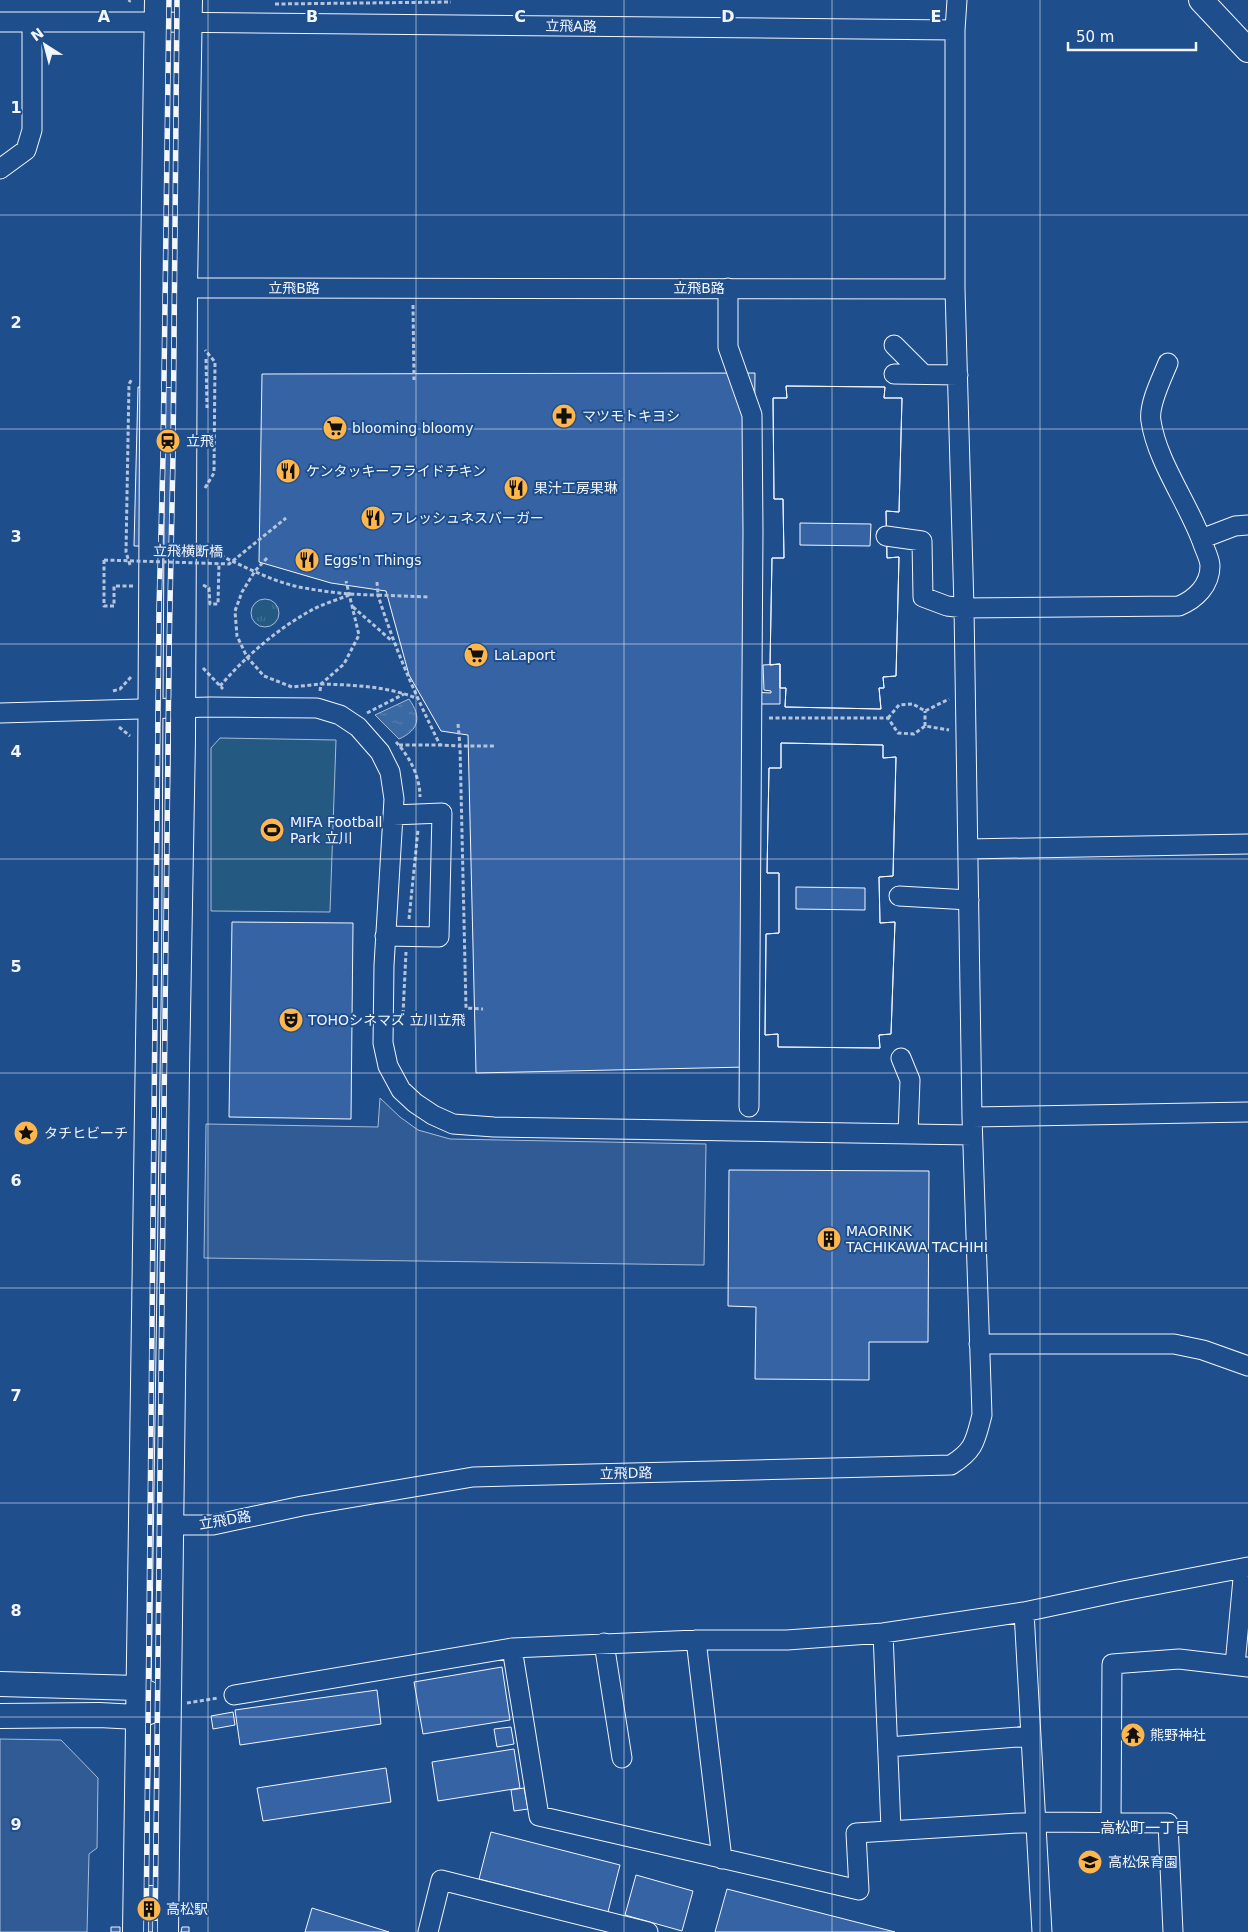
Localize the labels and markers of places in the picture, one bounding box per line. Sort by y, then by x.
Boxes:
pharmacy icon: マツモトキヨシ [551,403,577,429]
place label: マツモトキヨシ [582,408,680,424]
supermarket icon: blooming bloomy [322,415,348,441]
place label: blooming bloomy [352,420,473,436]
station icon: 立飛 [155,428,181,454]
place label: 立飛 [186,433,214,449]
restaurant icon: ケンタッキーフライドチキン [275,458,301,484]
place label: ケンタッキーフライドチキン [306,463,486,479]
restaurant icon: 果汁工房果琳 [503,475,529,501]
place label: 果汁工房果琳 [534,480,618,496]
restaurant icon: フレッシュネスバーガー [360,505,386,531]
place label: フレッシュネスバーガー [390,510,544,526]
restaurant icon: Eggs'n Things [294,547,320,573]
place label: Eggs'n Things [324,552,421,568]
supermarket icon: LaLaport [463,642,489,668]
place label: LaLaport [494,647,556,663]
place label: MIFA Football Park 立川 [290,814,382,846]
sports icon: MIFA Football Park 立川 [259,817,285,843]
theatre icon: TOHOシネマズ 立川立飛 [278,1007,304,1033]
place label: TOHOシネマズ 立川立飛 [307,1012,466,1028]
place icon: タチヒビーチ [13,1120,39,1146]
place label: タチヒビーチ [44,1125,128,1141]
place label: MAORINK TACHIKAWA TACHIHI [845,1223,988,1255]
building icon: MAORINK TACHIKAWA TACHIHI [816,1226,842,1252]
temple icon: 熊野神社 [1120,1722,1146,1748]
place label: 熊野神社 [1150,1727,1206,1743]
school or university icon: 高松保育園 [1077,1849,1103,1875]
place label: 高松保育園 [1108,1854,1178,1870]
building icon: 高松駅 [136,1896,162,1922]
place label: 高松駅 [166,1901,208,1917]

